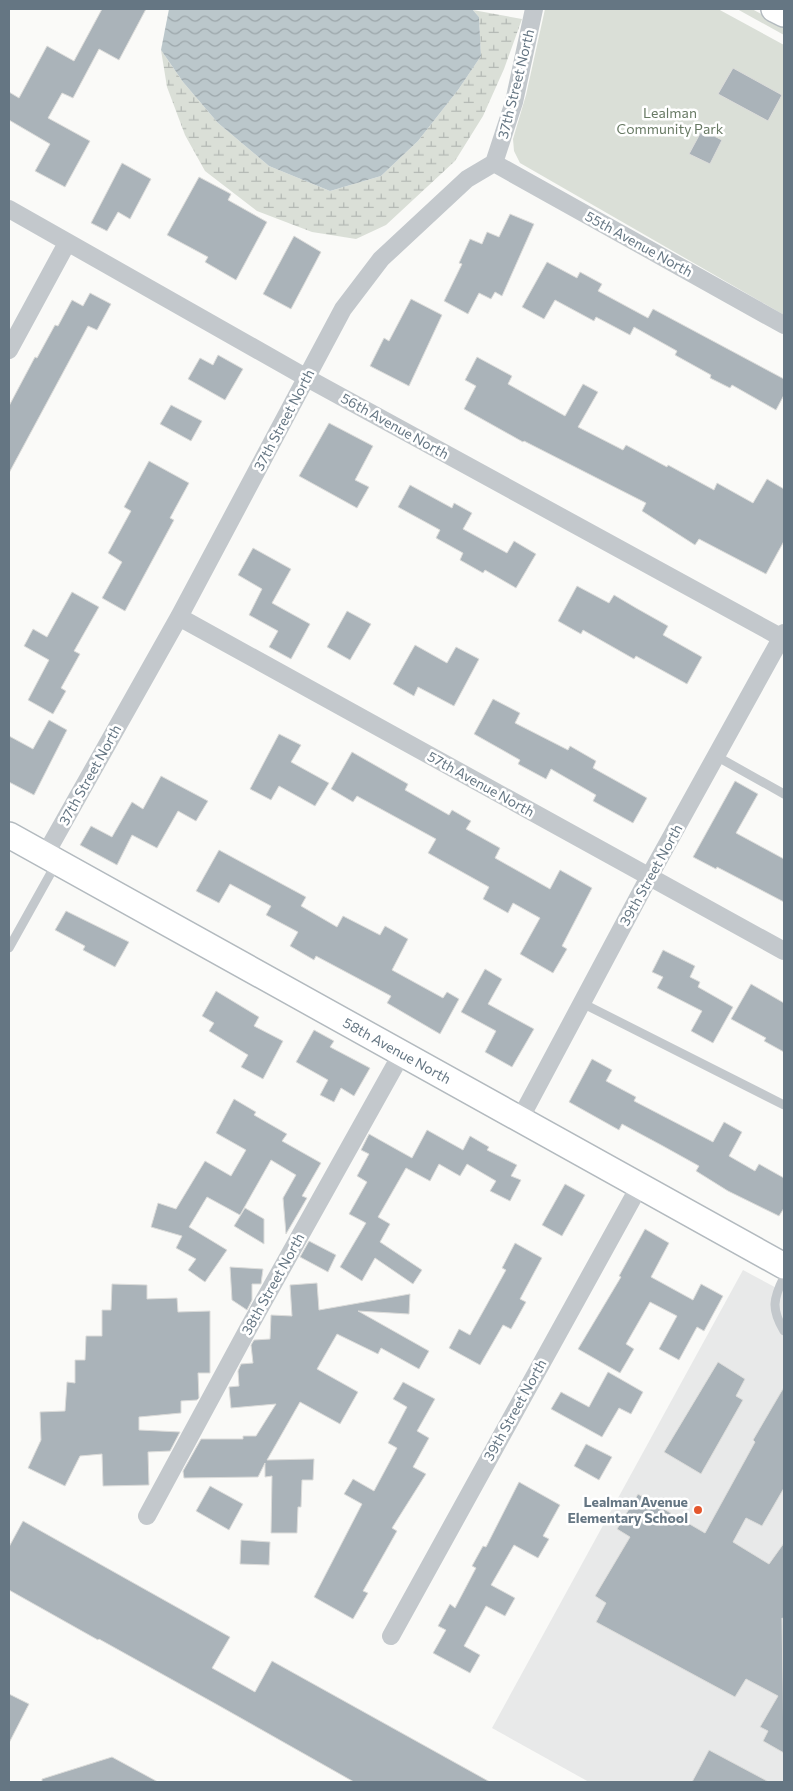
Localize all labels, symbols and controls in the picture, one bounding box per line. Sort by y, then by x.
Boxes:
street label: 37th Street North [494,27,537,140]
park label: Lealman Community Park [617,104,724,137]
street label: 55th Avenue North [583,207,696,280]
street label: 37th Street North [250,366,317,473]
street label: 56th Avenue North [338,389,452,462]
street label: 37th Street North [55,722,124,828]
street label: 57th Avenue North [425,747,538,820]
street label: 39th Street North [616,821,686,928]
street label: 58th Avenue North [340,1014,454,1087]
street label: 38th Street North [238,1230,308,1337]
street label: 39th Street North [480,1356,550,1463]
place label: Lealman Avenue Elementary School [568,1493,688,1526]
marker: Lealman Avenue Elementary School [692,1504,704,1516]

